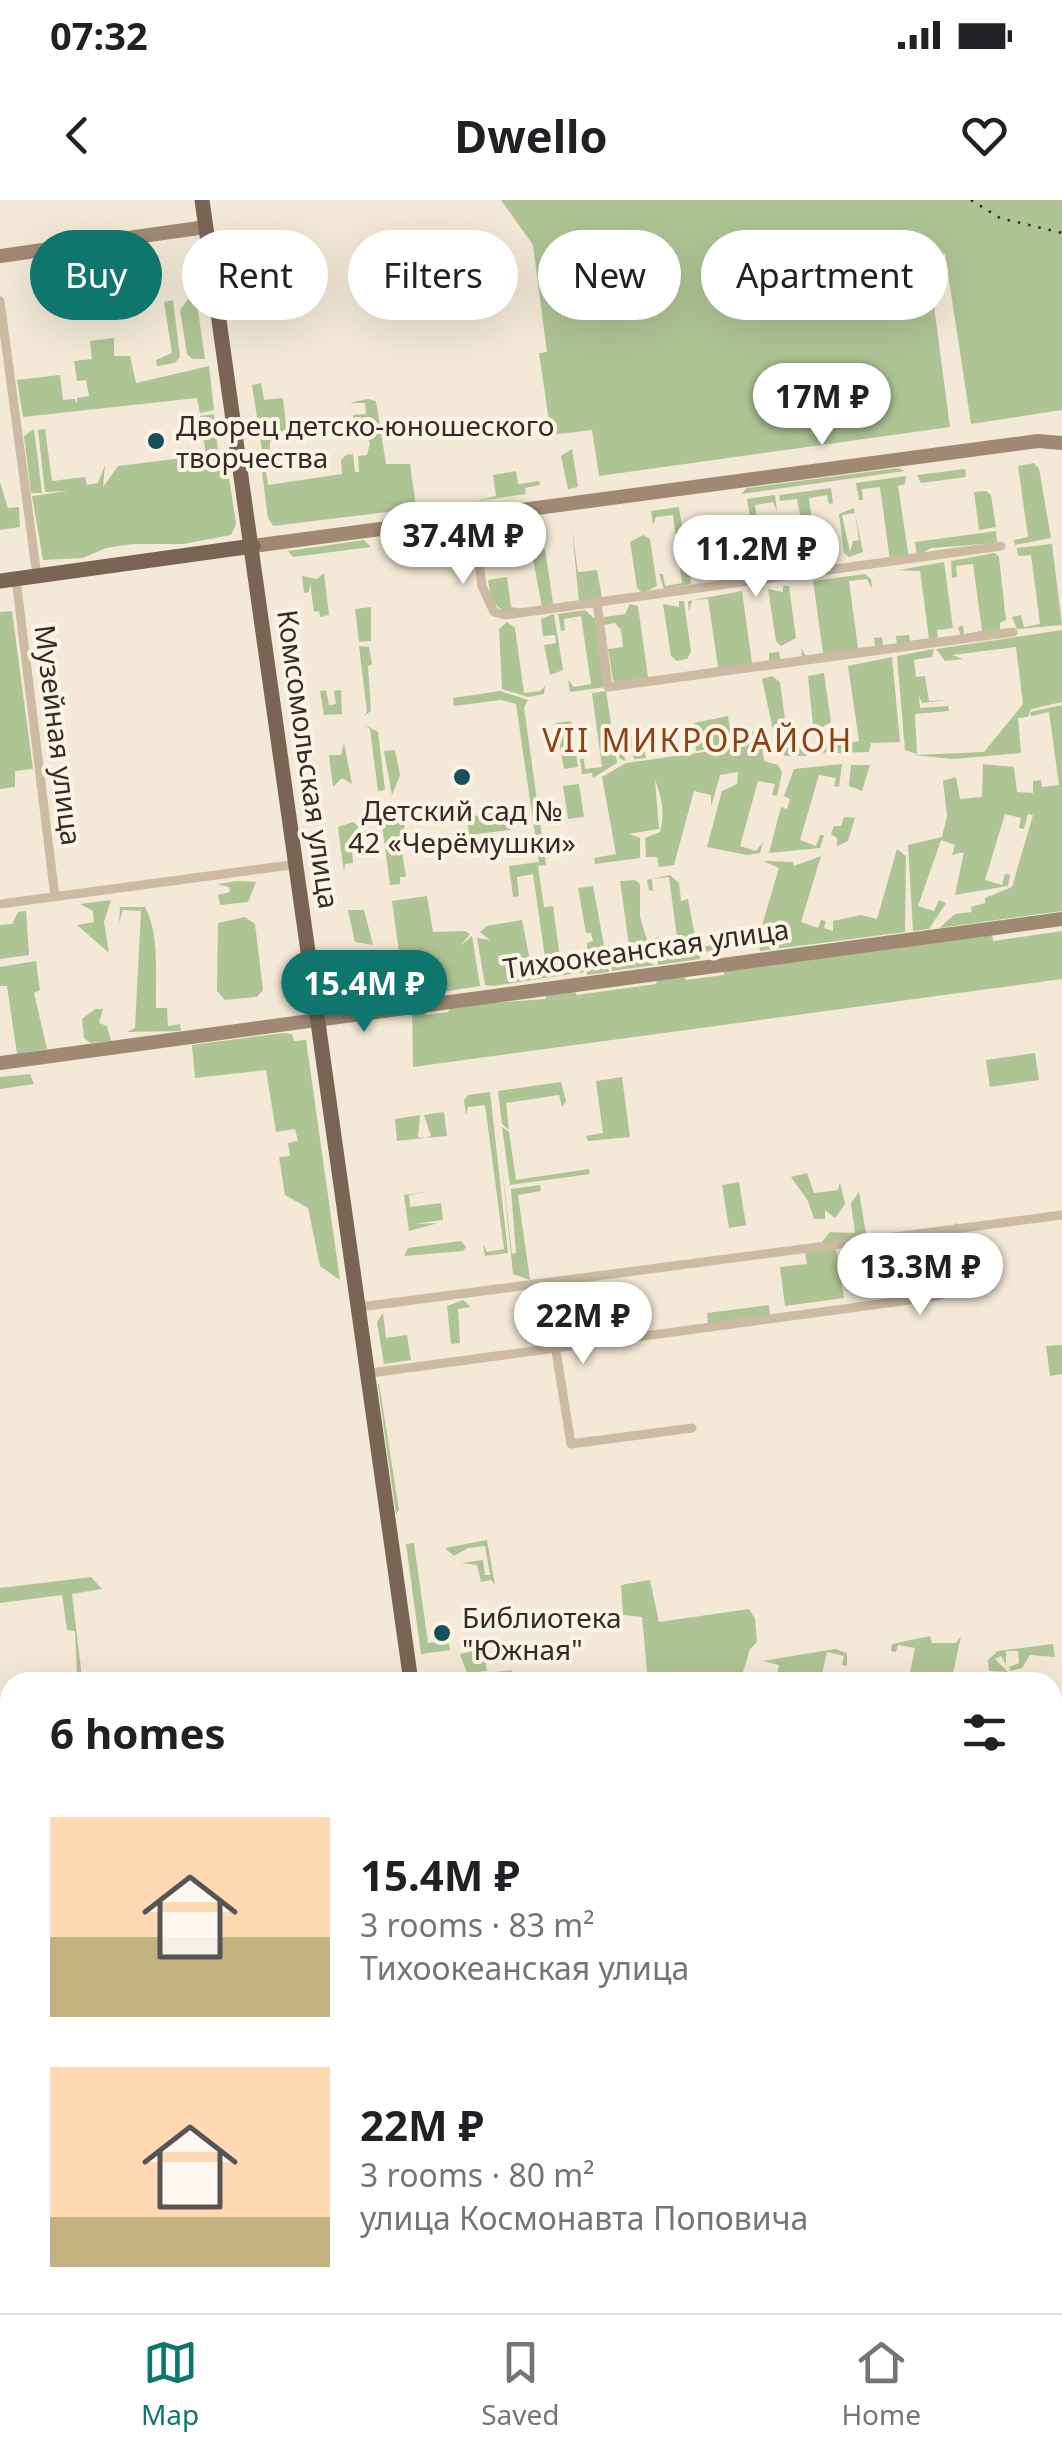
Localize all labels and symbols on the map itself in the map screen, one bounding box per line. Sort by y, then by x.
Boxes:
pin: 17M ₽ [752,363,892,448]
place label: Дворец детско-юношеского творчества [176,406,554,476]
marker: Дворец детско-юношеского творчества [145,430,167,452]
pin: 37.4M ₽ [371,502,555,587]
pin: 11.2M ₽ [664,515,848,600]
street label: Комсомольская улица [269,607,349,911]
street label: Музейная улица [27,623,91,847]
district label: VII МИКРОРАЙОН [542,718,854,761]
marker: Детский сад № 42 «Черёмушки» [451,766,473,788]
place label: Детский сад № 42 «Черёмушки» [348,791,576,861]
street label: Тихоокеанская улица [501,909,791,987]
pin: 15.4M ₽ [272,950,456,1035]
pin: 13.3M ₽ [828,1233,1012,1318]
pin: 22M ₽ [513,1282,653,1367]
place label: Библиотека "Южная" [462,1598,622,1668]
marker: Библиотека "Южная" [431,1622,453,1644]

